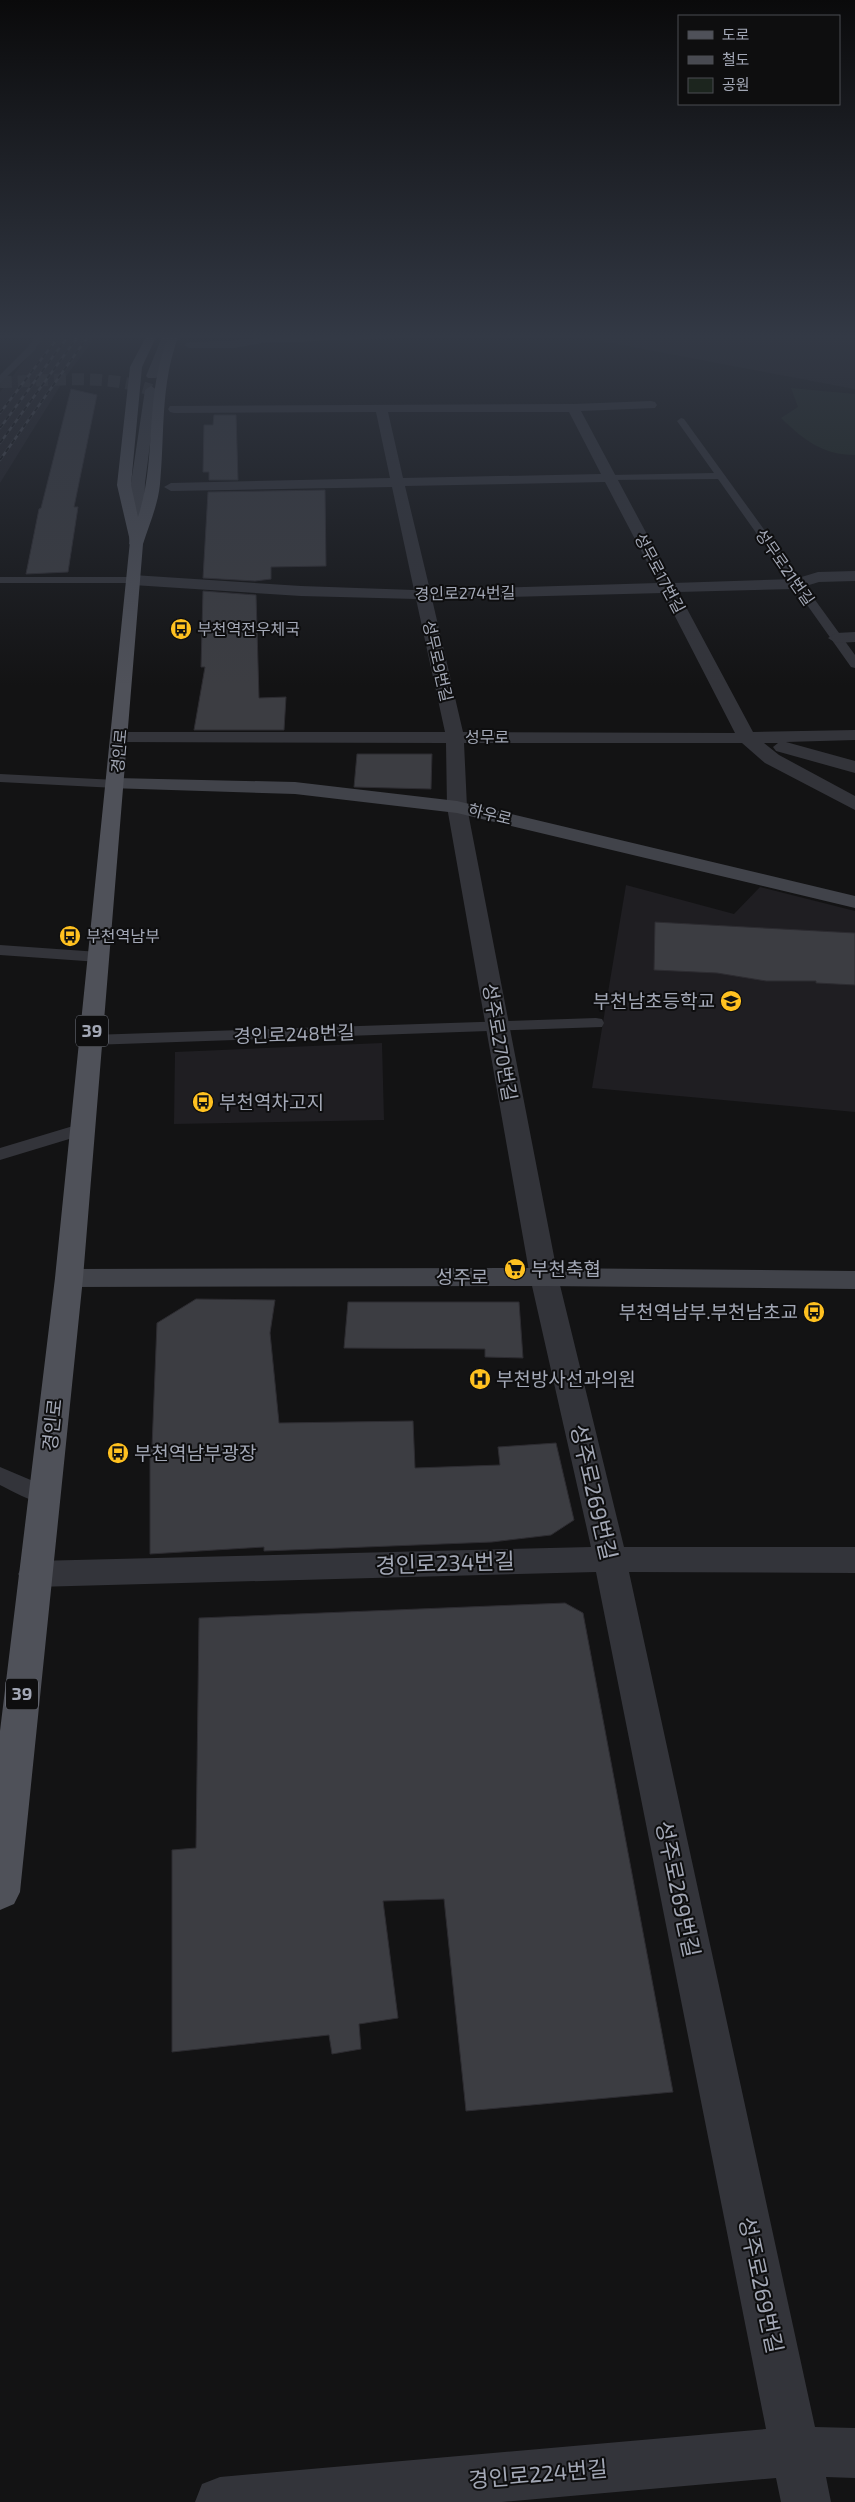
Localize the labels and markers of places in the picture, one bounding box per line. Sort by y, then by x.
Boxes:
bus stop icon: 부천역전우체국 [169,617,193,641]
place label: 부천역전우체국 [197,619,300,638]
bus stop icon: 부천역남부 [58,924,82,948]
place label: 부천역남부 [86,926,160,945]
place label: 부천남초등학교 [593,989,715,1012]
school or university icon: 부천남초등학교 [719,989,743,1013]
bus stop icon: 부천역차고지 [191,1090,215,1114]
place label: 부천역차고지 [219,1090,324,1113]
supermarket icon: 부천축협 [503,1257,527,1281]
place label: 부천축협 [531,1257,601,1280]
place label: 부천역남부.부천남초교 [619,1300,798,1323]
bus stop icon: 부천역남부.부천남초교 [802,1300,826,1324]
hospital icon: 부천방사선과의원 [468,1367,492,1391]
place label: 부천방사선과의원 [496,1367,636,1390]
bus stop icon: 부천역남부광장 [106,1441,130,1465]
place label: 부천역남부광장 [134,1441,256,1464]

